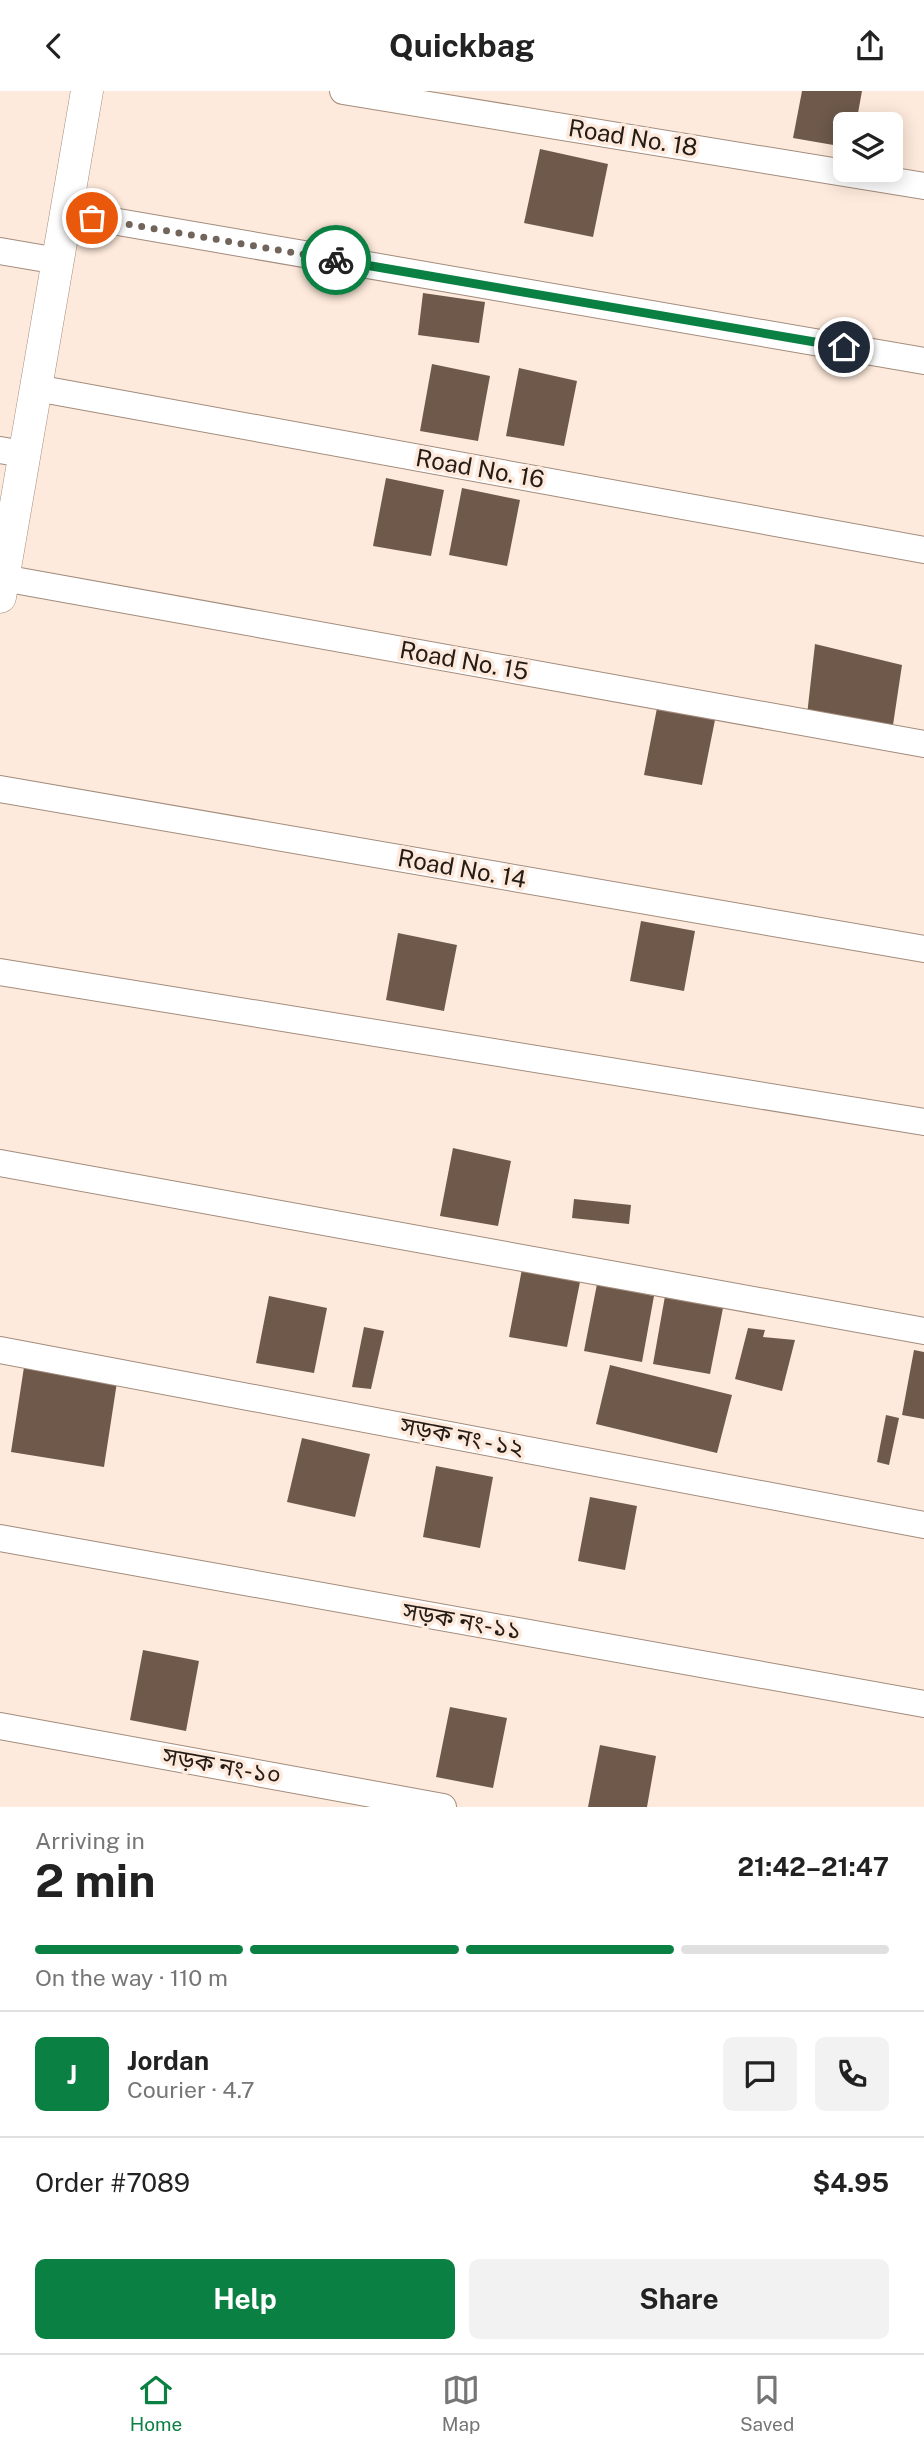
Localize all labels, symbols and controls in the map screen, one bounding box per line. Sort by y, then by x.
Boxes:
icon: back [35,27,73,65]
text: Quickbag [389,27,535,64]
icon: share [851,27,889,65]
map controls [833,112,903,182]
button: layers [833,112,903,182]
street label: Road No. 18 [566,113,700,161]
pin [62,188,122,248]
icon: bag [73,199,111,237]
courier [301,225,371,295]
icon: bike [317,241,355,279]
pin [814,317,874,377]
icon: home [825,328,863,366]
street label: Road No. 16 [414,443,547,493]
street label: Road No. 15 [398,635,531,685]
street label: Road No. 14 [396,843,529,893]
street label: সড়ক নং - ১২ [397,1410,526,1462]
street label: সড়ক নং-১১ [400,1596,524,1644]
street label: সড়ক নং-১০ [160,1741,284,1789]
text: Arriving in [35,1827,145,1854]
text: 21:42–21:47 [738,1851,889,1882]
text: 2 min [35,1853,155,1907]
text: On the way · 110 m [35,1964,228,1991]
button: chat [723,2037,797,2111]
button: phone [815,2037,889,2111]
text: Jordan [127,2045,209,2076]
text: J [67,2059,77,2090]
text: Courier · 4.7 [127,2076,255,2103]
text: Order #7089 [35,2167,190,2198]
text: $4.95 [813,2167,889,2198]
button: Help [35,2259,455,2339]
button: Share [469,2259,889,2339]
tab: Home [130,2371,182,2435]
tab: Map [442,2371,480,2435]
tab: Saved [740,2371,794,2435]

